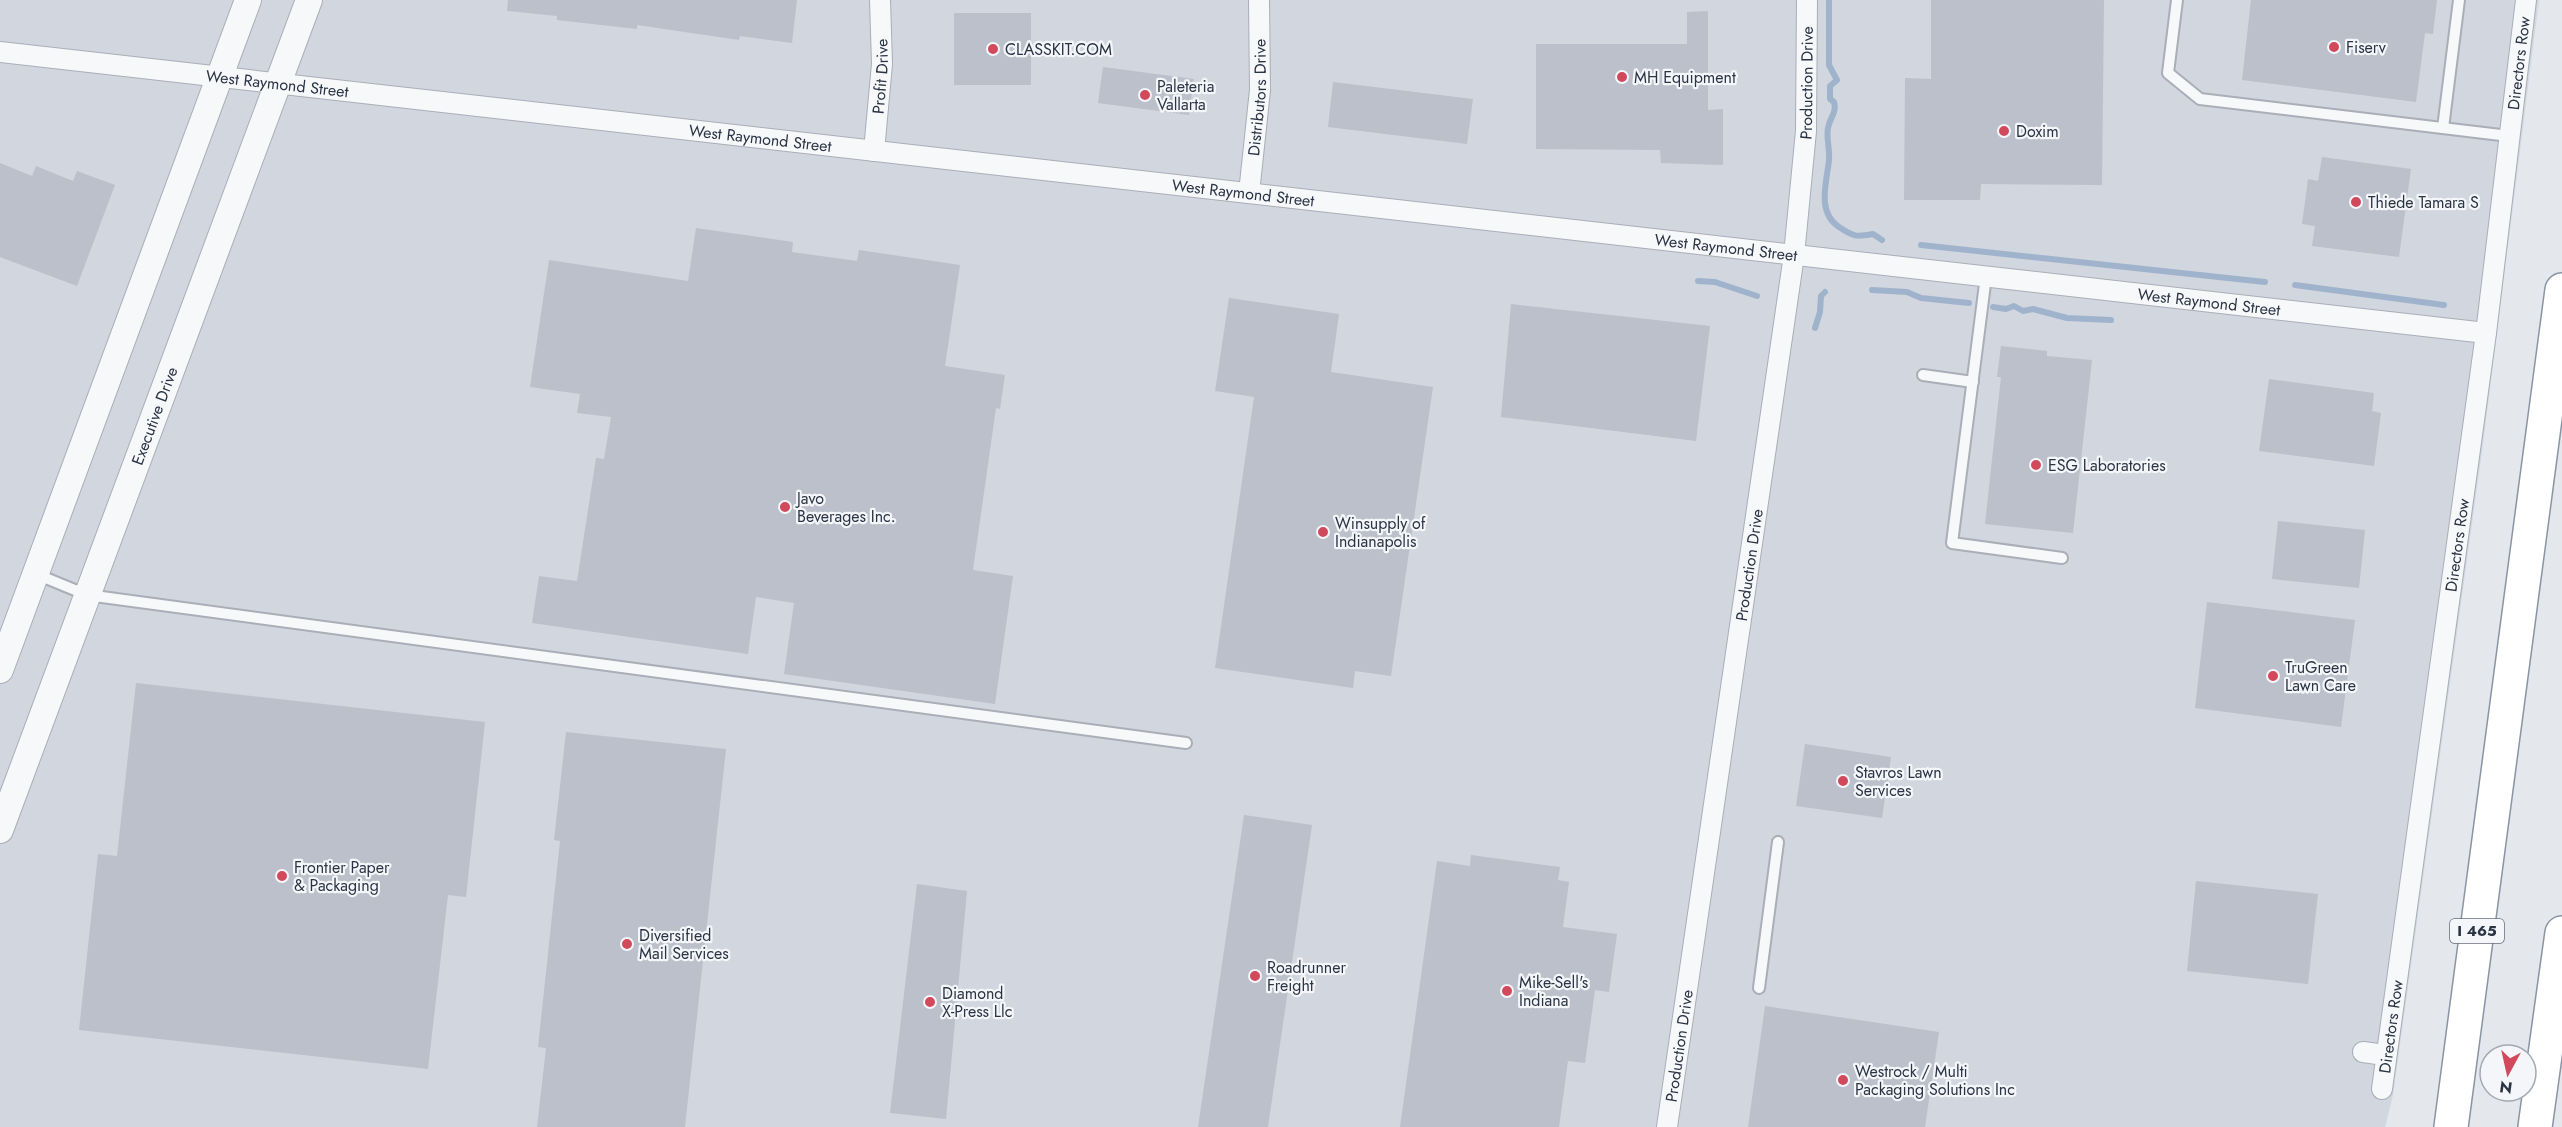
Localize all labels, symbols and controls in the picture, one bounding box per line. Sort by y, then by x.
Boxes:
street label: Directors Row [2501,15,2535,111]
street label: Production Drive [1794,26,1818,140]
place label: Fiserv [2346,36,2387,59]
street label: Profit Drive [866,38,894,115]
place label: CLASSKIT.COM [1005,38,1112,61]
street label: Distributors Drive [1242,39,1272,157]
marker: Fiserv [2327,40,2341,54]
marker: CLASSKIT.COM [986,42,1000,56]
street label: West Raymond Street [205,64,350,103]
place label: MH Equipment [1634,66,1736,89]
marker: MH Equipment [1615,70,1629,84]
place label: Paleteria Vallarta [1157,75,1214,116]
marker: Paleteria Vallarta [1138,88,1152,102]
street label: West Raymond Street [688,118,833,157]
place label: Doxim [2016,120,2059,143]
marker: Doxim [1997,124,2011,138]
street label: West Raymond Street [1171,173,1316,212]
place label: Thiede Tamara S [2368,191,2479,214]
marker: Thiede Tamara S [2349,195,2363,209]
street label: West Raymond Street [1653,228,1799,267]
street label: West Raymond Street [2136,282,2282,321]
street label: Executive Drive [125,363,183,468]
place label: ESG Laboratories [2048,454,2166,477]
marker: ESG Laboratories [2029,458,2043,472]
place label: Javo Beverages Inc. [795,487,896,528]
street label: Directors Row [2439,497,2475,593]
marker: Javo Beverages Inc. [778,500,792,514]
street label: Production Drive [1729,507,1768,623]
place label: Winsupply of Indianapolis [1335,512,1426,553]
marker: Winsupply of Indianapolis [1316,525,1330,539]
place label: TruGreen Lawn Care [2285,656,2356,697]
marker: TruGreen Lawn Care [2266,669,2280,683]
place label: Stavros Lawn Services [1855,761,1942,802]
marker: Stavros Lawn Services [1836,774,1850,788]
place label: Frontier Paper & Packaging [294,856,390,897]
marker: Frontier Paper & Packaging [275,869,289,883]
road number: I 465 [2450,919,2504,943]
place label: Diversified Mail Services [639,924,729,965]
marker: Diversified Mail Services [620,937,634,951]
place label: Roadrunner Freight [1267,956,1346,997]
marker: Roadrunner Freight [1248,969,1262,983]
place label: Mike-Sell's Indiana [1519,971,1588,1012]
street label: Directors Row [2373,978,2408,1075]
place label: Diamond X-Press Llc [942,982,1012,1023]
marker: Mike-Sell's Indiana [1500,984,1514,998]
street label: Production Drive [1659,988,1698,1104]
marker: Diamond X-Press Llc [923,995,937,1009]
north arrow [2478,1043,2538,1103]
place label: Westrock / Multi Packaging Solutions Inc [1855,1060,2015,1101]
marker: Westrock / Multi Packaging Solutions Inc [1836,1073,1850,1087]
text: N [2498,1075,2514,1100]

